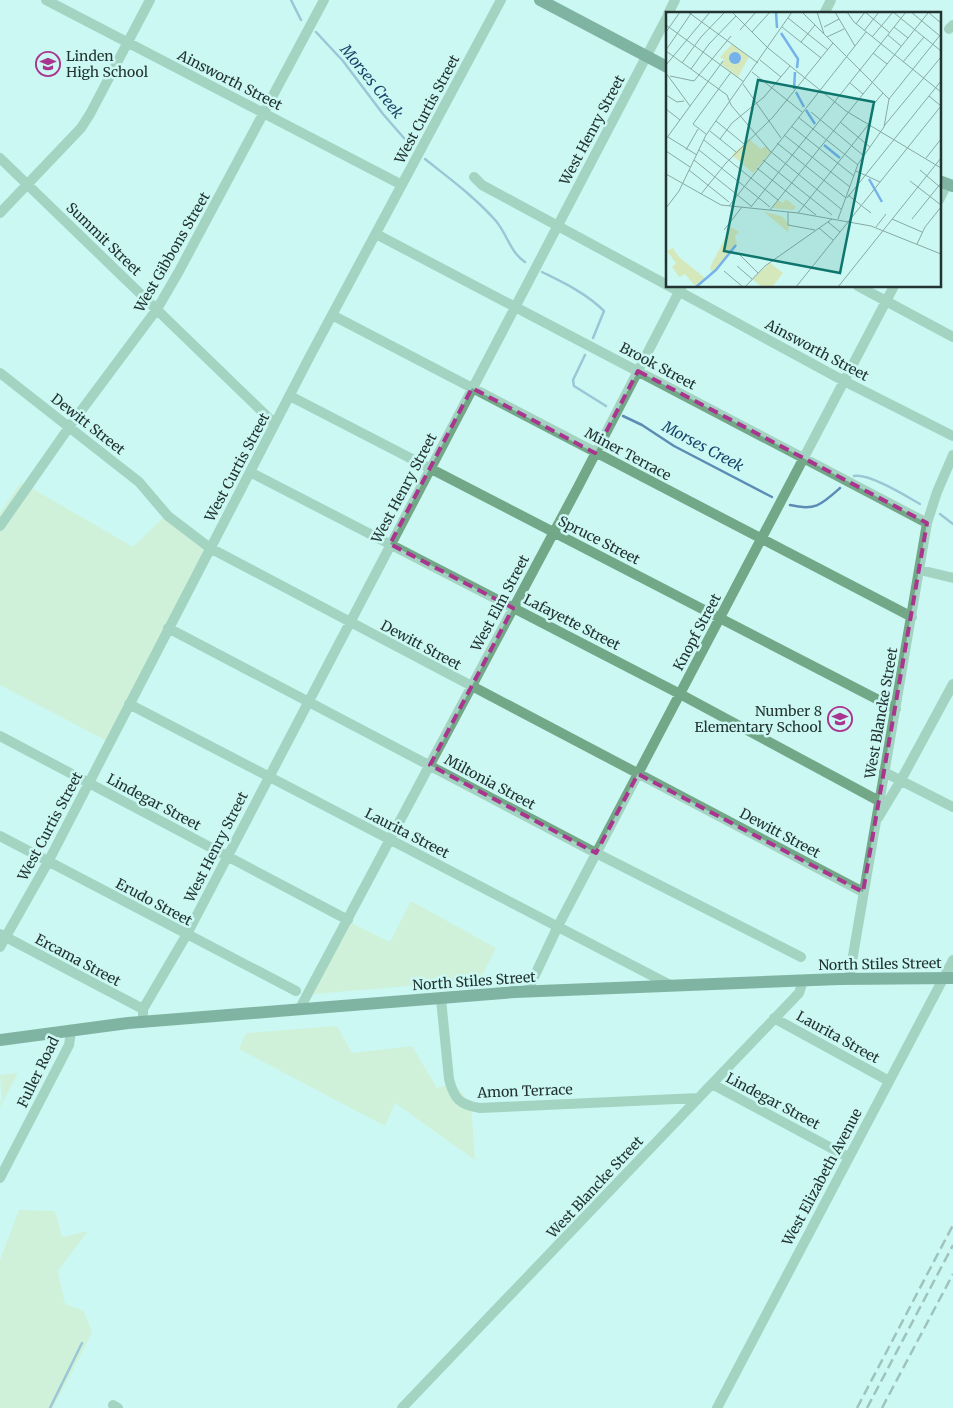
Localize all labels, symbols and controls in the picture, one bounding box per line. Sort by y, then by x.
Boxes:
inset map [666,12,940,288]
water label: Morses Creek [336,39,408,122]
street label: Ainsworth Street [174,45,286,114]
place label: Linden High School [66,47,149,81]
school or university icon: Linden High School [35,51,61,77]
street label: West Curtis Street [390,51,464,167]
street label: West Henry Street [555,71,629,189]
street label: West Gibbons Street [130,188,214,316]
street label: Summit Street [63,199,146,280]
street label: Ainsworth Street [761,315,872,385]
street label: Brook Street [617,338,700,394]
street label: Dewitt Street [47,390,129,459]
street label: West Curtis Street [200,409,274,525]
water label: Morses Creek [658,416,748,476]
street label: Miner Terrace [582,424,674,484]
street label: West Henry Street [367,429,441,547]
street label: Spruce Street [555,512,643,569]
street label: West Elm Street [466,551,533,655]
street label: Lafayette Street [521,590,624,654]
street label: Knopf Street [669,590,725,674]
street label: Dewitt Street [378,616,465,674]
street label: West Blancke Street [860,645,901,781]
place label: Number 8 Elementary School [695,702,823,736]
school or university icon: Number 8 Elementary School [827,706,853,732]
street label: Miltonia Street [441,750,539,814]
street label: West Curtis Street [13,768,87,884]
street label: Lindegar Street [104,770,205,835]
street label: West Henry Street [180,788,252,906]
street label: Laurita Street [362,804,453,862]
street label: Dewitt Street [737,804,824,862]
street label: Erudo Street [113,874,196,930]
street label: Ercama Street [32,930,124,990]
street label: North Stiles Street [818,954,942,974]
street label: North Stiles Street [412,968,537,994]
street label: Laurita Street [793,1007,883,1067]
street label: Fuller Road [13,1033,63,1110]
street label: Lindegar Street [723,1069,824,1134]
street label: Amon Terrace [476,1080,573,1102]
street label: West Elizabeth Avenue [778,1105,866,1250]
street label: West Blancke Street [542,1132,647,1242]

